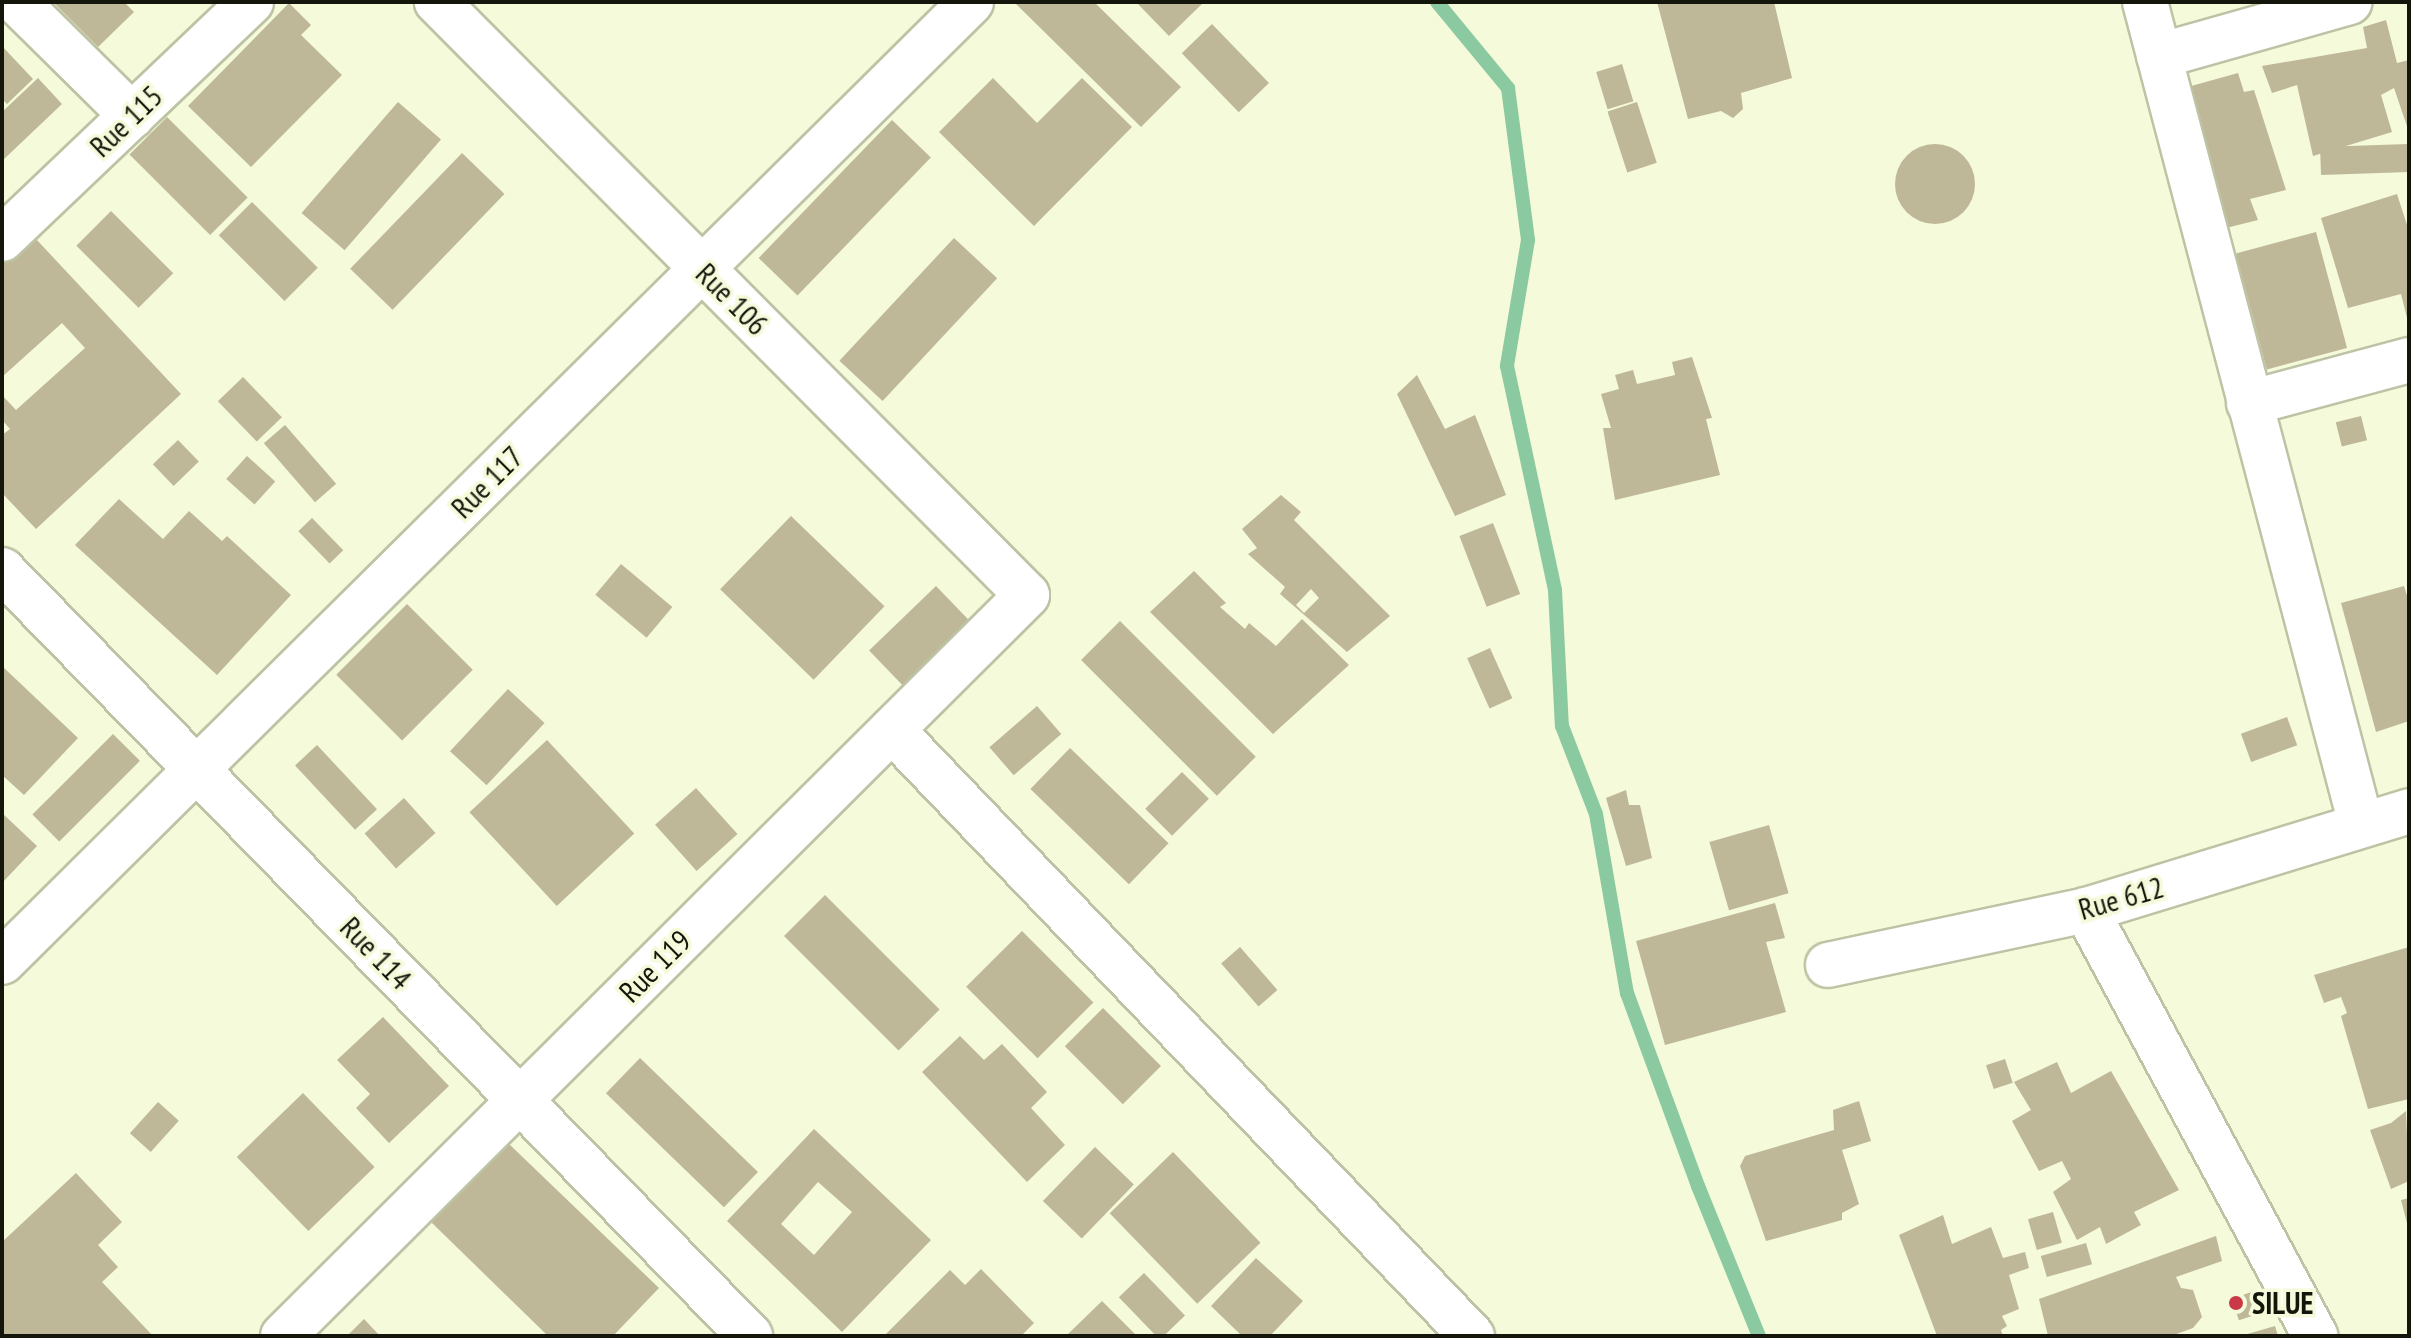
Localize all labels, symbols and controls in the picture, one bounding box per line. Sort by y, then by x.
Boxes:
street label: Rue 115 [82,78,170,164]
street label: Rue 106 [689,256,775,342]
street label: Rue 117 [444,439,530,525]
street label: Rue 612 [2074,869,2168,927]
street label: Rue 114 [333,909,419,997]
street label: Rue 119 [612,923,698,1009]
place label: SILUE [2252,1285,2313,1321]
marker: SILUE [2227,1294,2245,1312]

